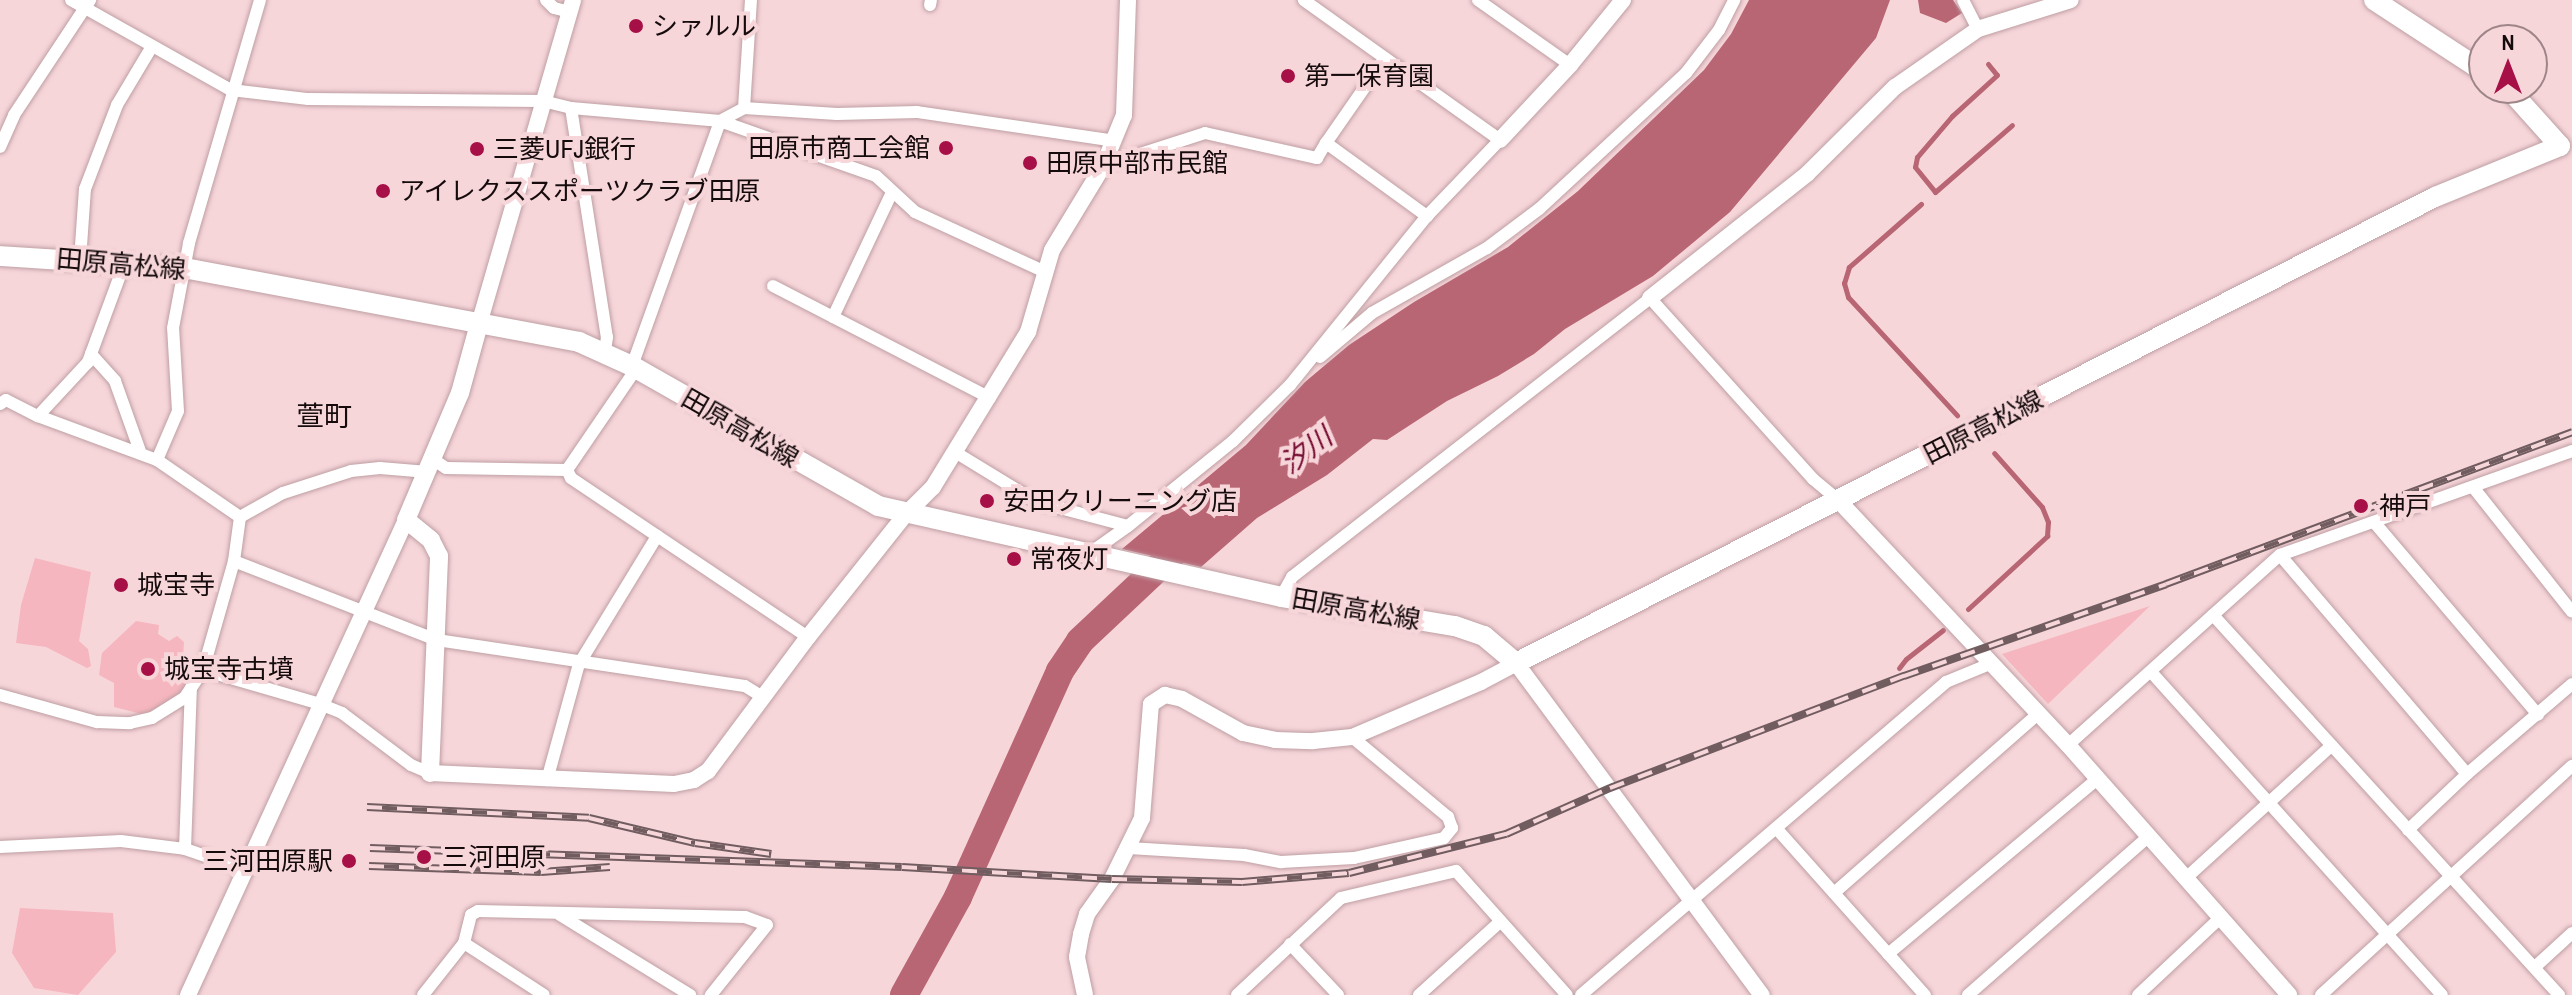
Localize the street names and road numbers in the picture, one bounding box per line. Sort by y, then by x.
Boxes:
street label: 田原高松線 [55,243,187,285]
street label: 田原高松線 [676,382,804,474]
street label: 田原高松線 [1918,384,2048,470]
street label: 田原高松線 [1289,582,1423,636]

